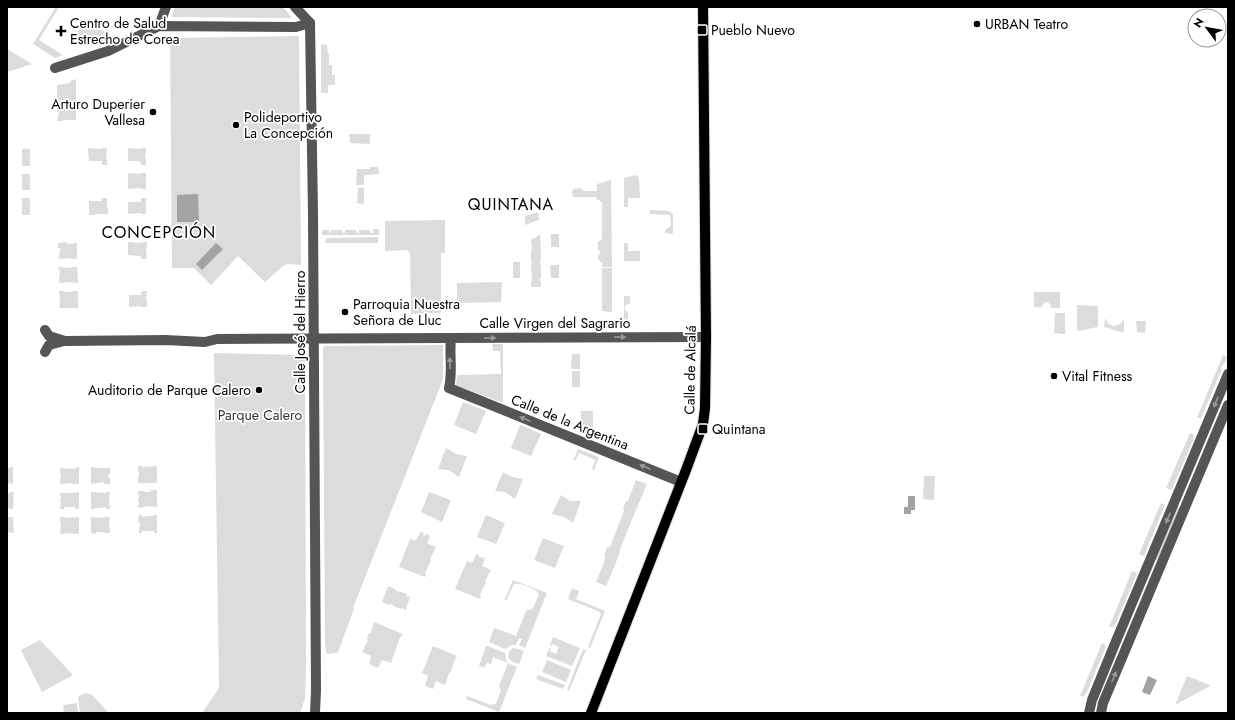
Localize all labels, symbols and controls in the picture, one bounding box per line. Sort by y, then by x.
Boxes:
north arrow [1187,8,1227,48]
place label: Centro de Salud Estrecho de Corea [70,13,180,49]
place label: URBAN Teatro [985,14,1069,34]
text: N [1189,15,1208,31]
marker: URBAN Teatro [972,19,982,29]
place label: Pueblo Nuevo [711,20,795,40]
marker: Pueblo Nuevo [696,24,708,36]
marker: Centro de Salud Estrecho de Corea [55,25,67,37]
place label: Arturo Duperier Vallesa [51,94,145,130]
marker: Arturo Duperier Vallesa [148,107,158,117]
place label: Polideportivo La Concepción [244,107,333,143]
marker: Polideportivo La Concepción [231,120,241,130]
district label: QUINTANA [468,193,554,216]
district label: CONCEPCIÓN [102,221,216,244]
street label: Calle José del Hierro [290,270,310,393]
place label: Parroquia Nuestra Señora de Lluc [353,294,460,330]
marker: Parroquia Nuestra Señora de Lluc [340,307,350,317]
street label: Calle Virgen del Sagrario [479,313,631,333]
street label: Calle de Alcalá [679,325,701,415]
one-way arrow [614,334,627,340]
one-way arrow [484,335,497,341]
one-way arrow [447,356,453,369]
place label: Vital Fitness [1062,366,1133,386]
marker: Vital Fitness [1049,371,1059,381]
place label: Auditorio de Parque Calero [88,380,251,400]
marker: Auditorio de Parque Calero [254,385,264,395]
street label: Calle de la Argentina [508,389,632,455]
one-way arrow [1213,396,1220,408]
park label: Parque Calero [218,405,303,425]
one-way arrow [518,415,530,421]
place label: Quintana [712,419,766,439]
marker: Quintana [697,423,709,435]
one-way arrow [639,464,651,470]
one-way arrow [1165,512,1171,523]
one-way arrow [1111,671,1117,683]

